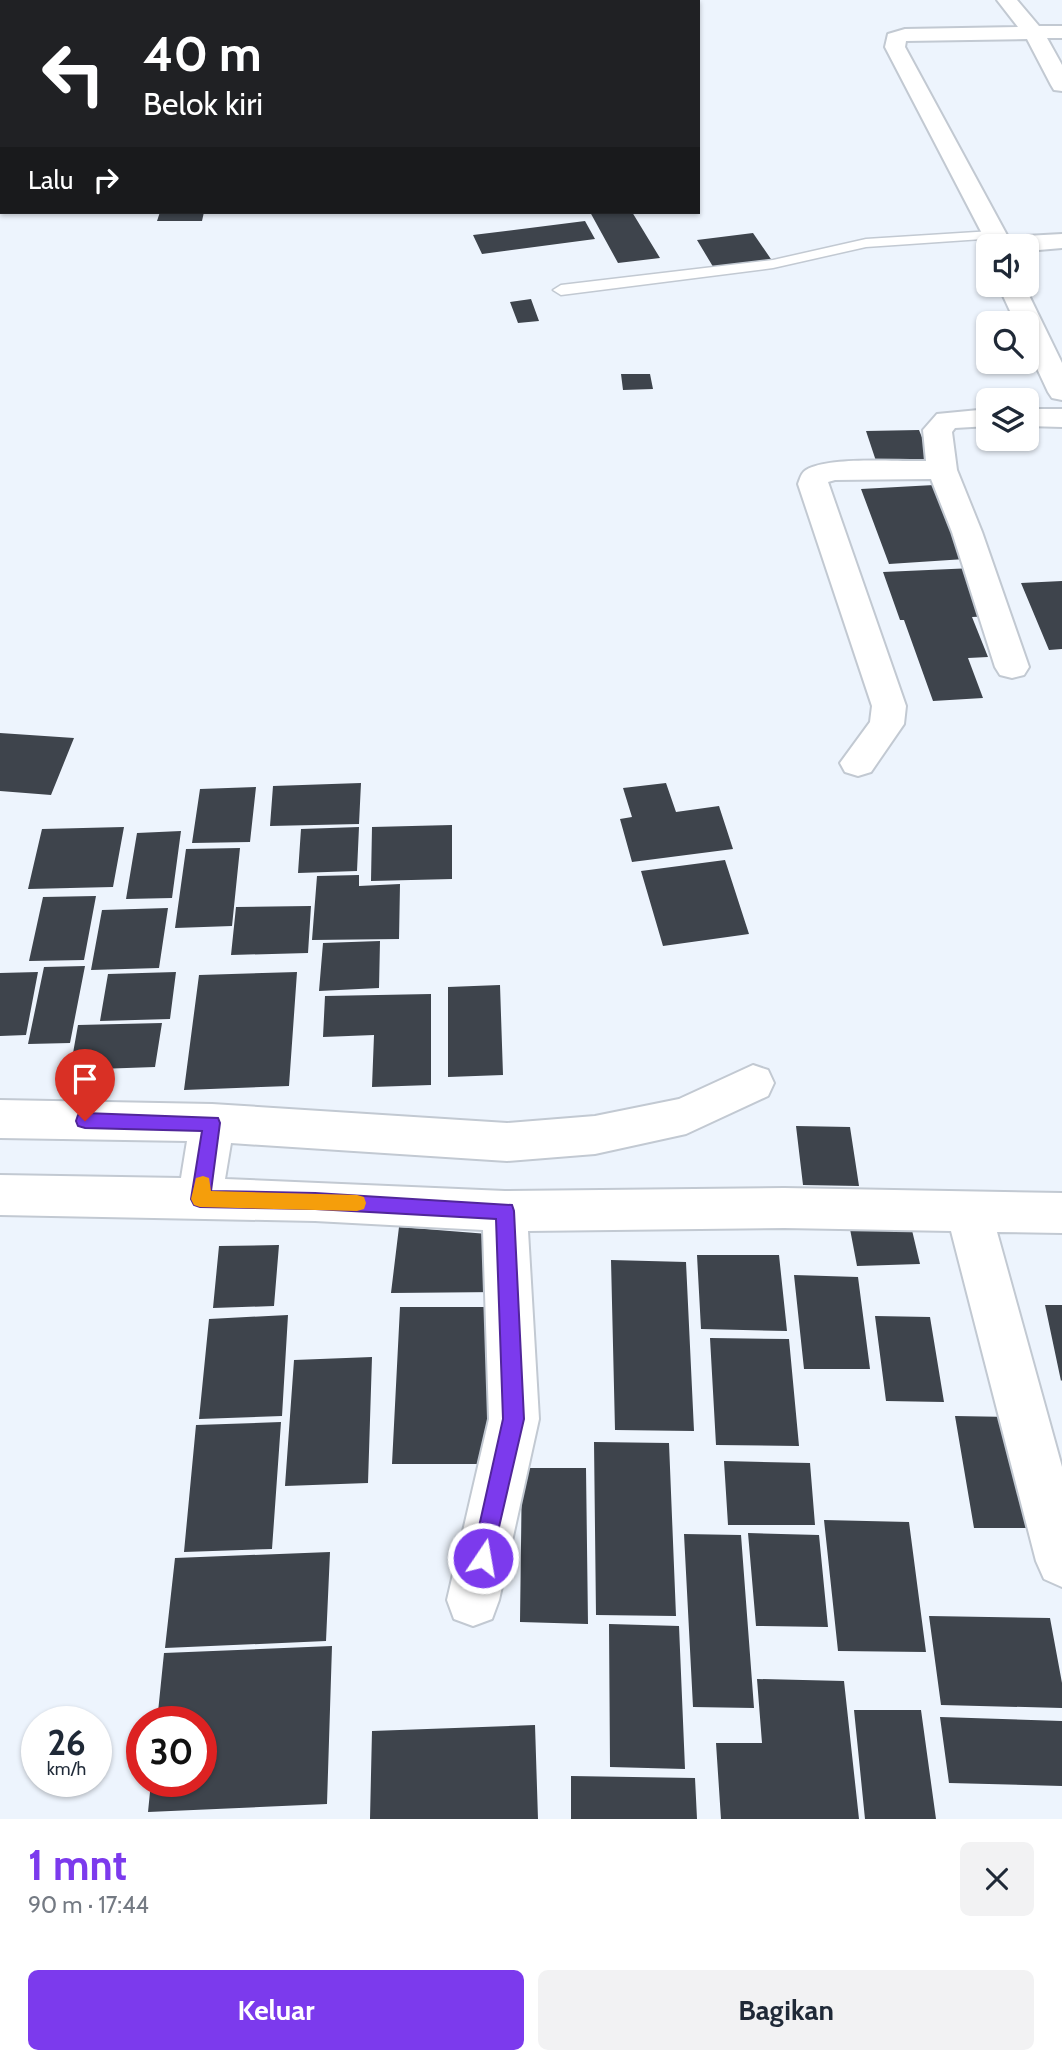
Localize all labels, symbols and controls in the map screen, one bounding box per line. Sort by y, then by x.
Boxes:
text: 40 m [143,24,262,83]
icon: left [28,28,119,119]
text: Belok kiri [143,84,263,123]
icon: right [87,161,125,199]
text: Lalu [28,164,73,196]
map controls [976,234,1039,451]
button: sound [976,234,1039,297]
button: search [976,311,1039,374]
button: layers [976,388,1039,451]
pin [55,1049,115,1121]
icon: arrive [66,1060,104,1098]
position arrow [446,1521,520,1595]
speed limit sign: 30 [126,1706,217,1797]
text: 26 [47,1721,86,1764]
text: km/h [47,1758,86,1780]
text: 1 mnt [28,1839,127,1891]
button: close [960,1842,1034,1916]
text: 90 m · 17:44 [28,1891,149,1919]
button: Keluar [28,1970,524,2050]
button: Bagikan [538,1970,1034,2050]

